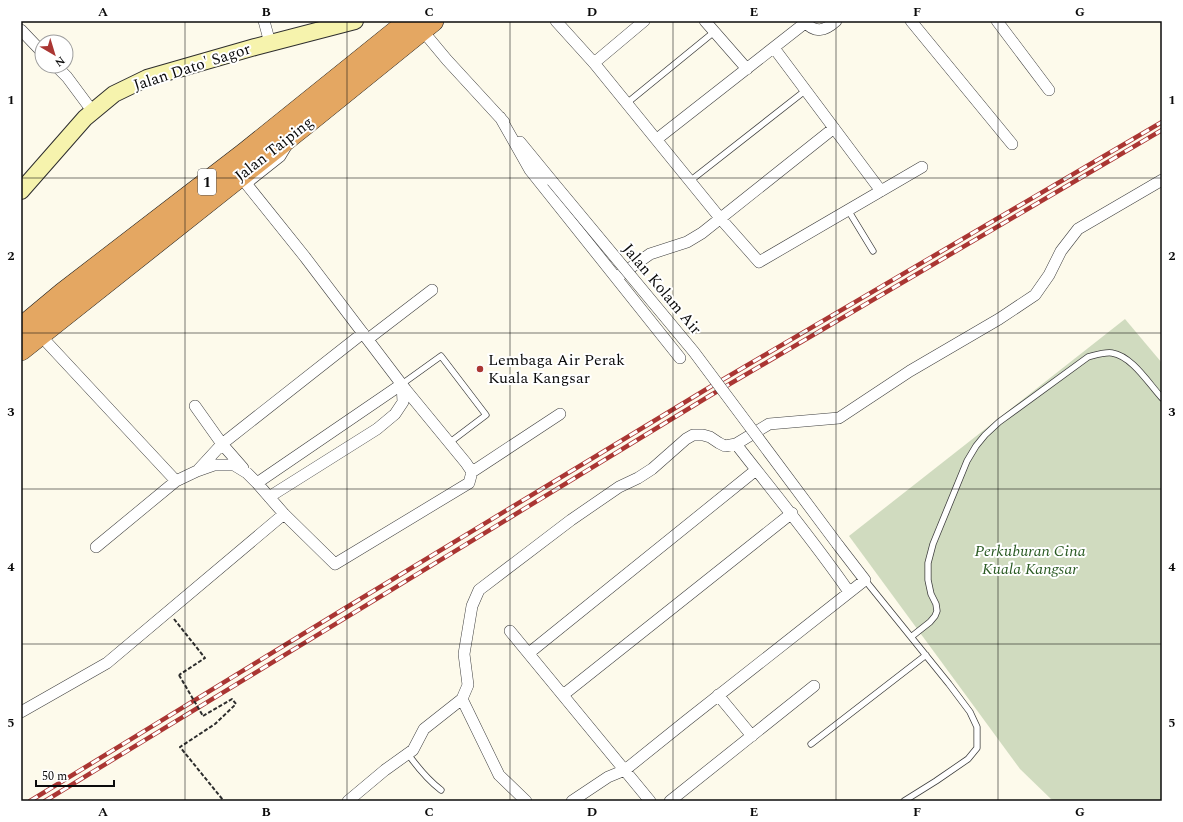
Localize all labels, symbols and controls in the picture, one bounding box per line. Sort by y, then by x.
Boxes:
text: A [98,2,108,22]
text: B [261,2,271,22]
text: C [424,2,434,22]
text: D [587,2,597,22]
text: E [750,2,759,22]
text: F [913,2,921,22]
text: G [1075,2,1085,22]
north arrow [34,34,74,74]
street label: Jalan Dato' Sagor [130,37,254,97]
text: N [51,52,69,71]
text: 1 [7,90,15,110]
text: 1 [1168,90,1176,110]
street label: Jalan Taiping [229,110,319,188]
road number: 1 [198,169,216,195]
street label: Jalan Kolam Air [617,238,707,340]
text: 2 [7,246,15,266]
text: 2 [1168,246,1176,266]
place label: Lembaga Air Perak Kuala Kangsar [488,348,625,390]
marker: Lembaga Air Perak Kuala Kangsar [475,364,485,374]
text: 3 [7,402,15,422]
text: 3 [1168,402,1176,422]
park label: Perkuburan Cina Kuala Kangsar [974,539,1086,581]
text: 4 [7,557,15,577]
text: 4 [1168,557,1176,577]
text: 5 [7,713,15,733]
text: 5 [1168,713,1176,733]
scale bar [36,762,114,788]
text: 50 m [42,767,67,786]
text: A [98,802,108,822]
text: B [261,802,271,822]
text: C [424,802,434,822]
text: D [587,802,597,822]
text: E [750,802,759,822]
text: F [913,802,921,822]
text: G [1075,802,1085,822]

